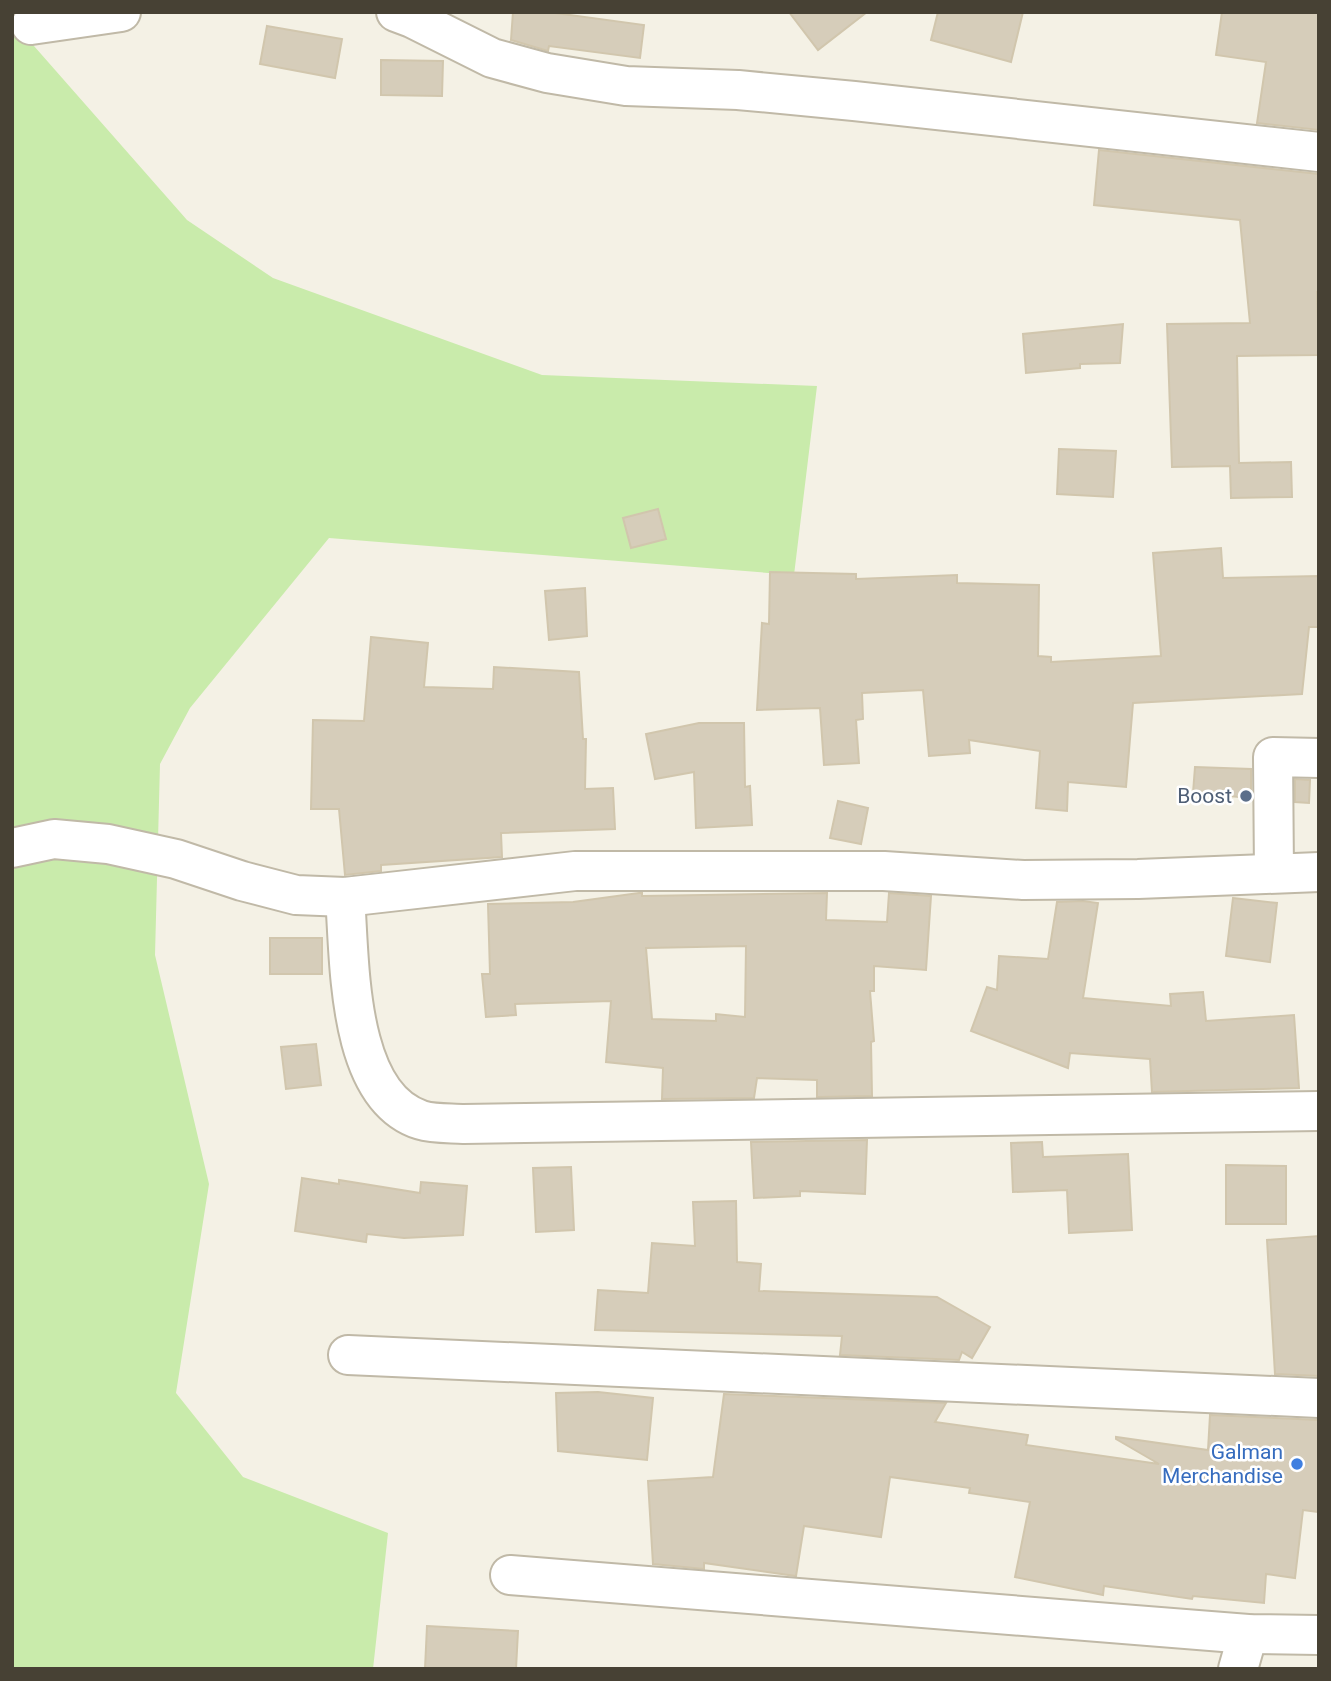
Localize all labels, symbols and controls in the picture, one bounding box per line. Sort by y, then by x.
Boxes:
place label: Boost [1177,784,1232,808]
marker: Boost [1238,788,1254,804]
place label: Galman Merchandise [1162,1440,1283,1488]
marker: Galman Merchandise [1289,1456,1305,1472]

